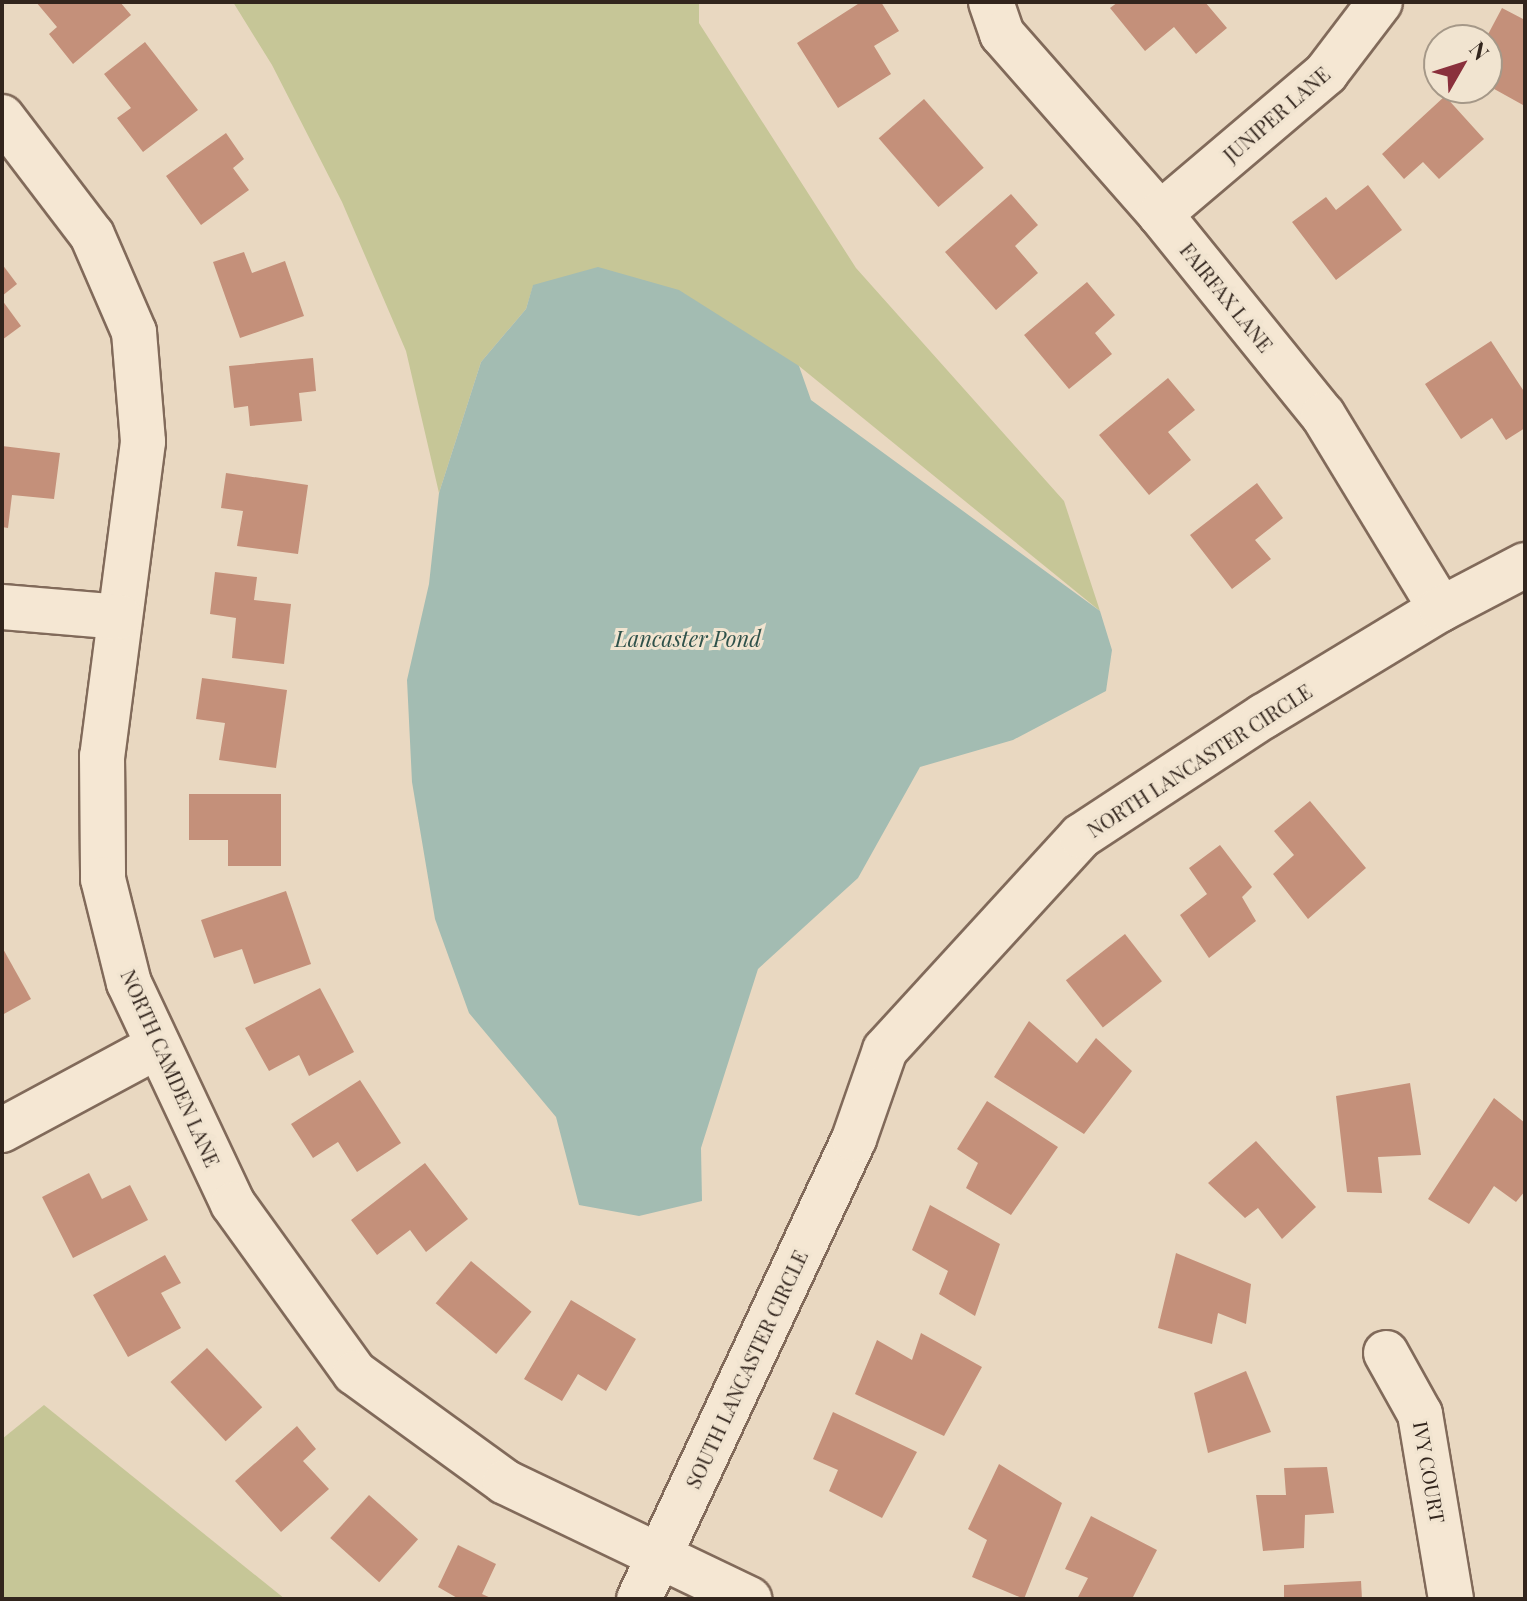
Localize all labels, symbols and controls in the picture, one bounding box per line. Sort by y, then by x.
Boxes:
north arrow [1423,24,1503,104]
text: N [1463,35,1497,66]
street label: JUNIPER LANE [1218,61,1334,167]
street label: FAIRFAX LANE [1176,238,1278,356]
water label: Lancaster Pond [615,626,761,652]
street label: NORTH LANCASTER CIRCLE [1082,678,1316,842]
street label: NORTH CAMDEN LANE [117,966,225,1170]
street label: SOUTH LANCASTER CIRCLE [680,1246,812,1492]
street label: IVY COURT [1409,1419,1451,1525]

